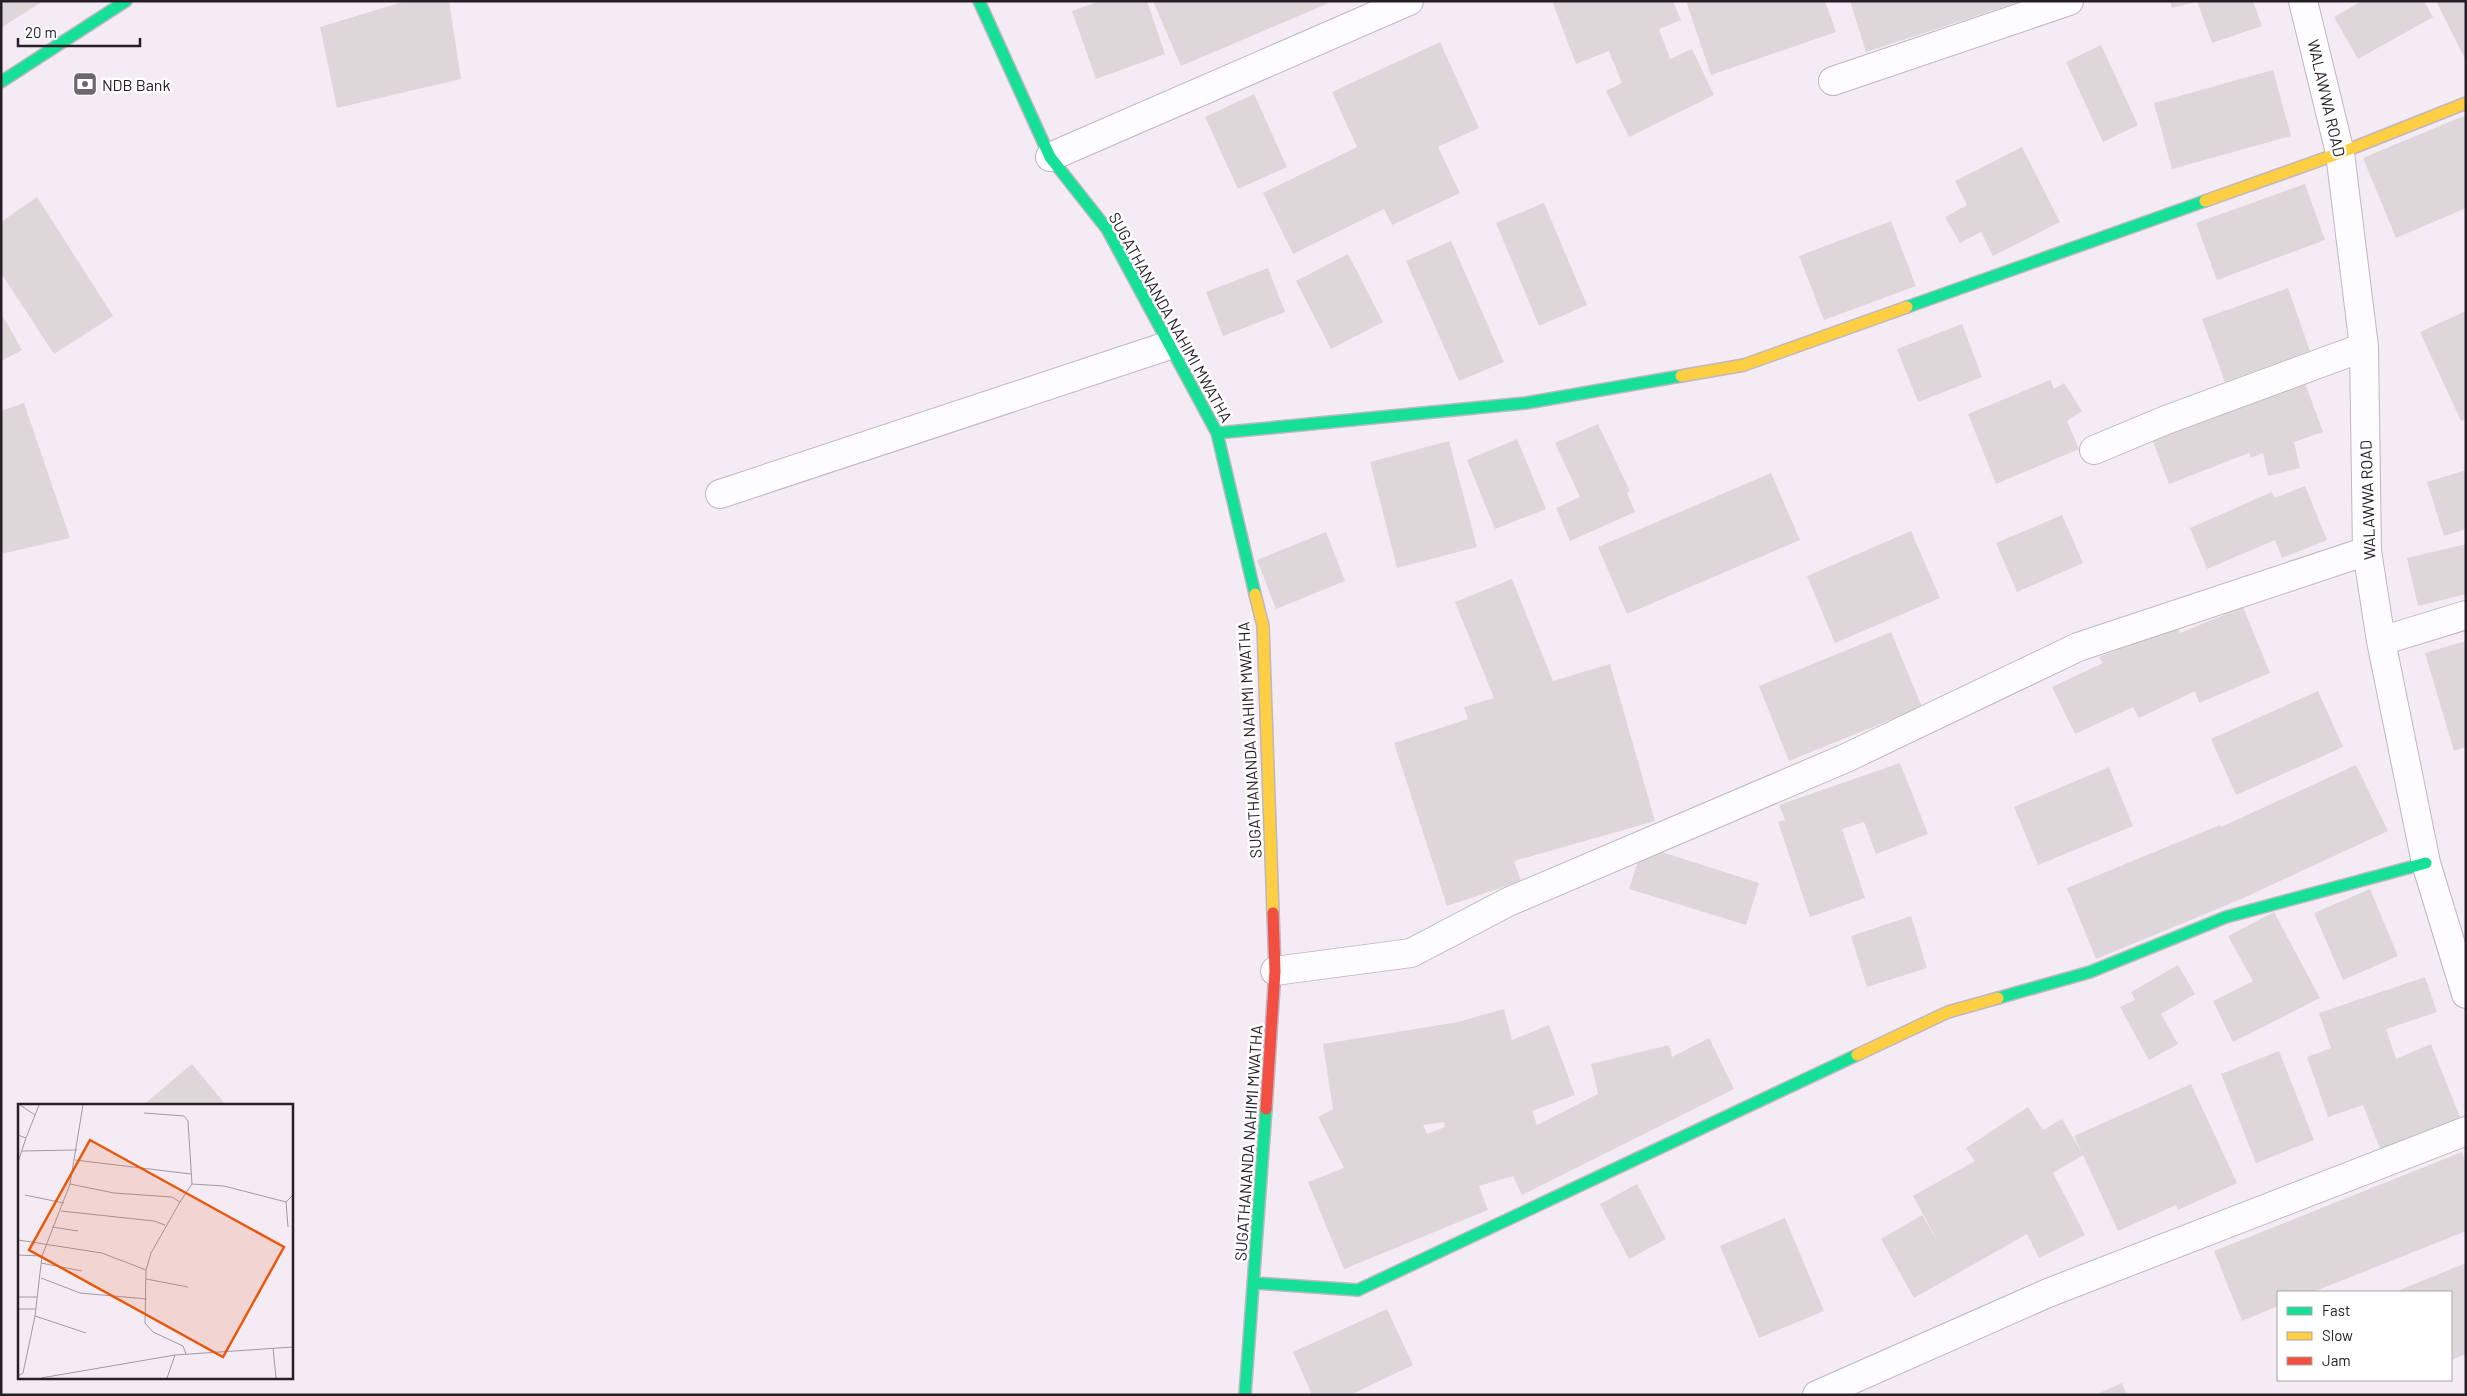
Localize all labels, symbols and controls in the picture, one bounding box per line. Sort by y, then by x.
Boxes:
scale bar [18,15,140,47]
text: 20 m [25,23,57,41]
street label: WALAWWA ROAD [2304,37,2350,159]
bank icon: NDB Bank [72,71,98,97]
place label: NDB Bank [102,75,170,94]
street label: SUGATHANANDA NAHIMI MWATHA [1105,209,1237,425]
street label: WALAWWA ROAD [2355,440,2379,560]
street label: SUGATHANANDA NAHIMI MWATHA [1233,621,1265,859]
street label: SUGATHANANDA NAHIMI MWATHA [1230,1024,1266,1262]
inset map [18,1104,292,1378]
legend [2277,1291,2452,1381]
text: Fast [2322,1301,2350,1319]
text: Slow [2322,1326,2353,1344]
text: Jam [2322,1351,2351,1369]

